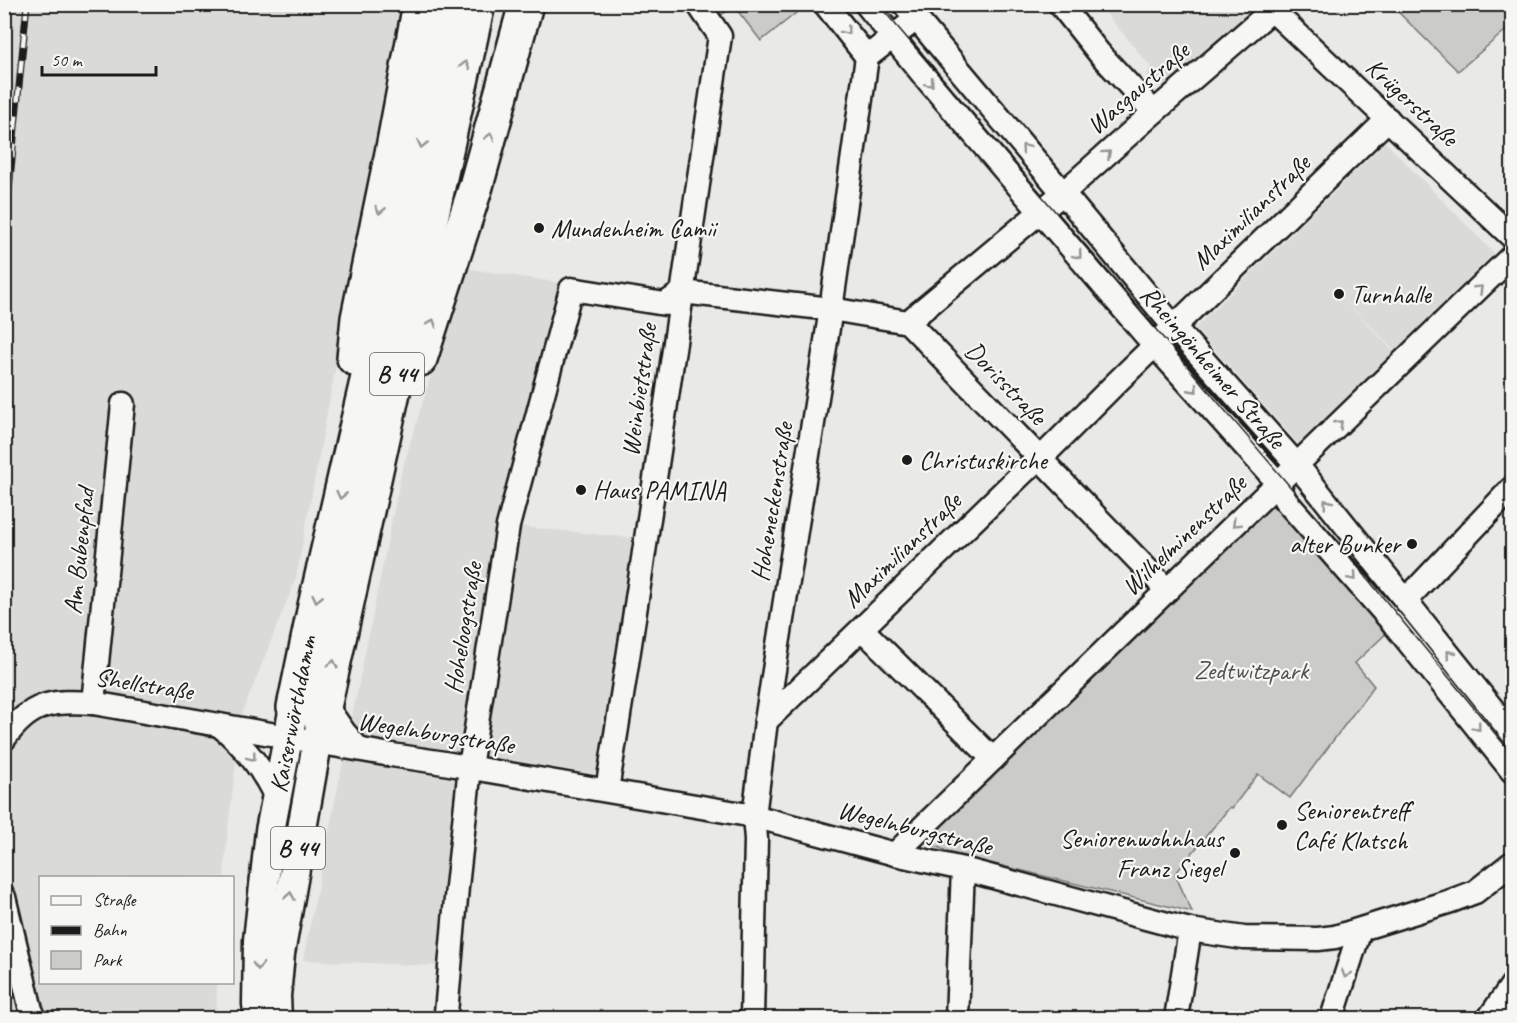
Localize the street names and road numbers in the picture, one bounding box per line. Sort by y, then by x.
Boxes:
street label: Wasgaustraße [1080,33,1198,142]
street label: Krügerstraße [1359,51,1467,155]
street label: Maximilianstraße [1185,145,1319,277]
street label: Rheingönheimer Straße [1133,279,1295,457]
street label: Weinbietstraße [613,319,665,458]
street label: Dorisstraße [958,334,1056,434]
road number: B 44 [370,353,424,395]
street label: Hoheneckenstraße [743,418,801,584]
street label: Wilhelminenstraße [1115,466,1255,603]
street label: Am Bubenpfad [56,482,102,616]
street label: Maximilianstraße [836,483,970,615]
street label: Hoheloogstraße [436,558,490,696]
street label: Kaiserwörthdamm [262,631,325,795]
street label: Shellstraße [93,660,198,708]
street label: Wegelnburgstraße [356,704,519,762]
street label: Wegelnburgstraße [834,793,998,864]
road number: B 44 [271,827,325,869]

